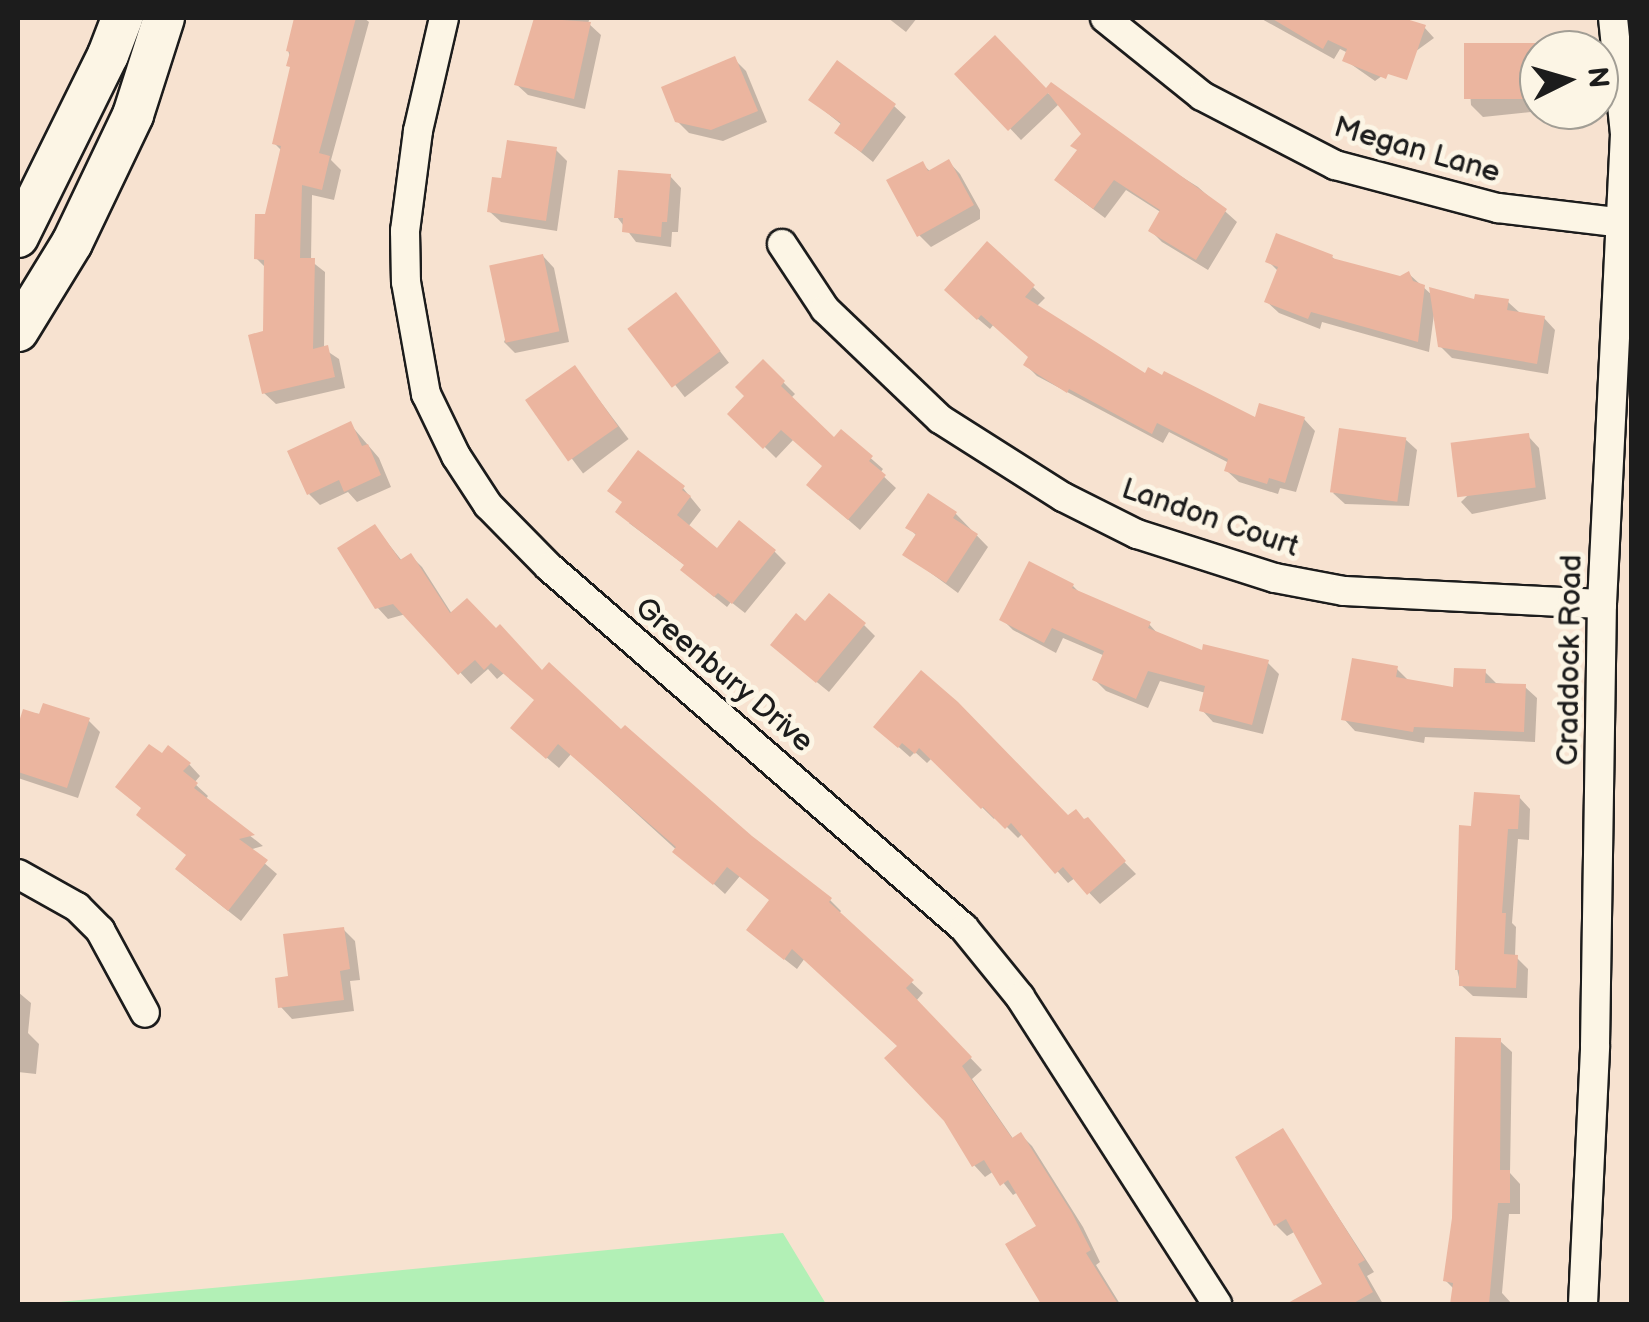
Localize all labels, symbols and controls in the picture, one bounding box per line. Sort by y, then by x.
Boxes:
north arrow [1519,30,1619,130]
text: N [1580,66,1615,89]
street label: Megan Lane [1330,109,1504,191]
street label: Landon Court [1117,471,1303,565]
street label: Craddock Road [1550,554,1590,766]
street label: Greenbury Drive [627,589,821,761]

